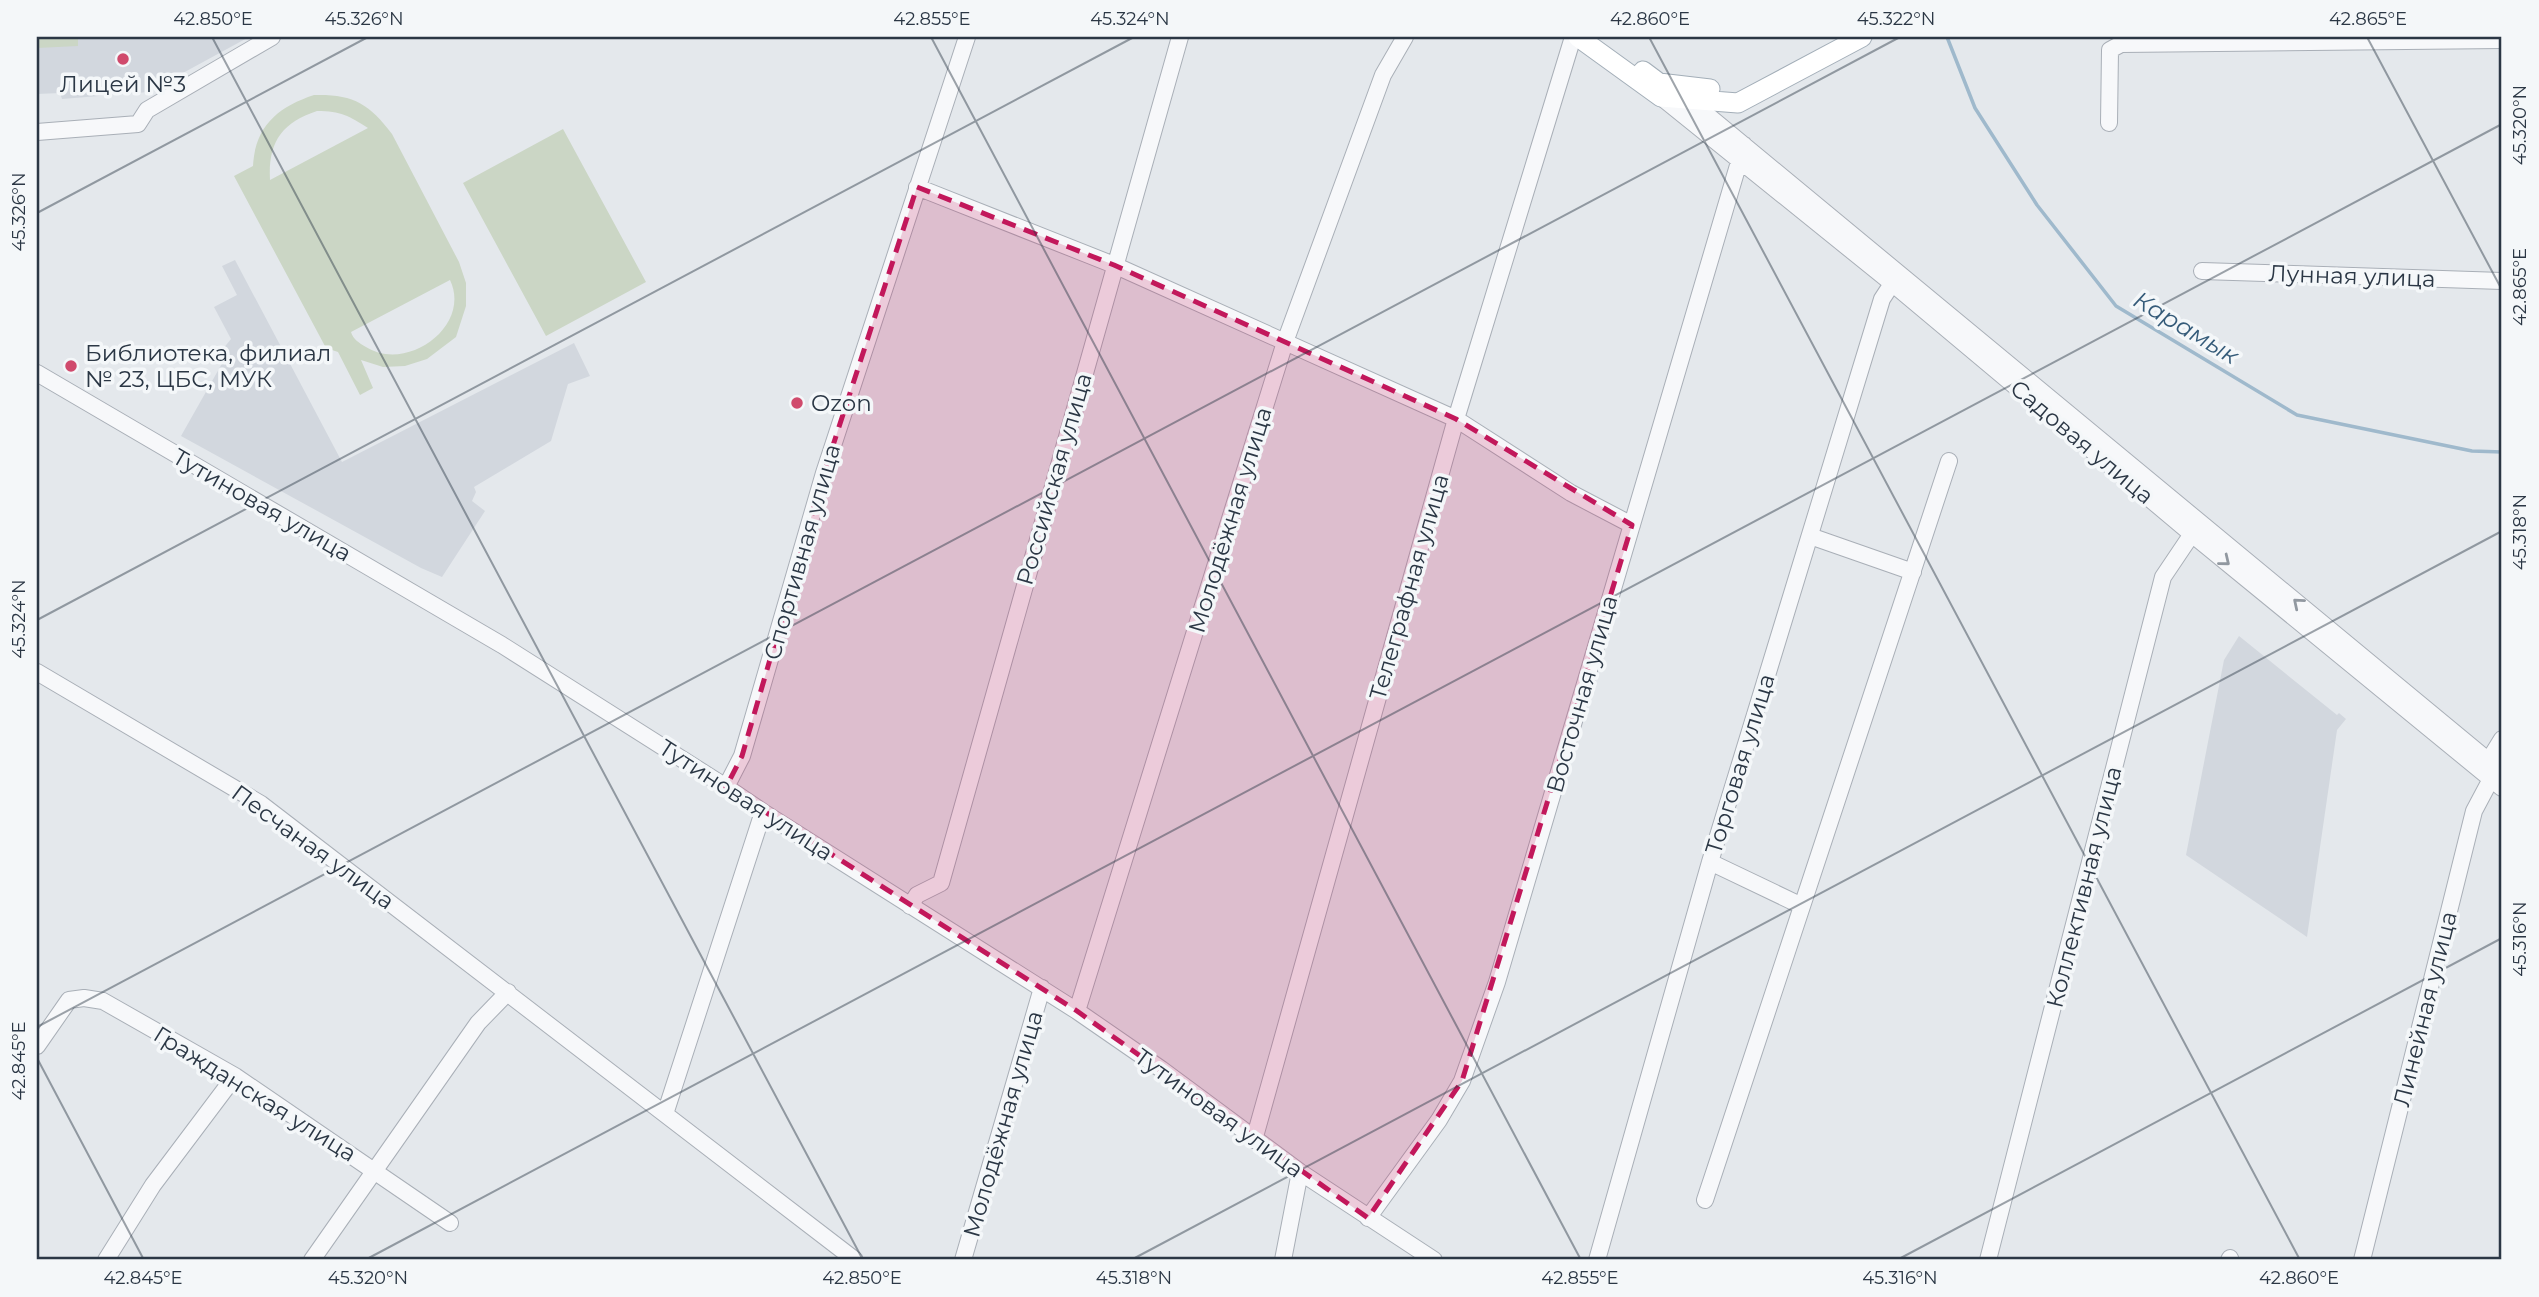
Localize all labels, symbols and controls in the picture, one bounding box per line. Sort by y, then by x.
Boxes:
text: 42.850°E [173,8,253,30]
text: 45.326°N [324,8,404,30]
text: 42.855°E [893,8,971,30]
text: 45.324°N [1090,8,1170,30]
text: 42.860°E [1610,8,1690,30]
text: 45.322°N [1857,8,1935,30]
text: 42.865°E [2329,8,2407,30]
marker: Лицей №3 [115,51,131,67]
place label: Лицей №3 [60,70,186,98]
text: 45.320°N [2509,85,2531,165]
text: 45.326°N [8,172,30,252]
text: 42.865°E [2509,248,2531,326]
street label: Лунная улица [2268,259,2436,293]
water label: Карамык [2128,285,2245,371]
place label: Библиотека, филиал № 23, ЦБС, МУК [85,339,331,393]
marker: Библиотека, филиал № 23, ЦБС, МУК [63,358,79,374]
street label: Российская улица [1010,370,1098,588]
street label: Садовая улица [2005,374,2159,510]
place label: Ozon [811,389,872,417]
marker: Ozon [789,395,805,411]
street label: Молодёжная улица [1182,404,1278,636]
street label: Спортивная улица [758,441,846,663]
street label: Тутиновая улица [168,442,356,568]
street label: Телеграфная улица [1363,471,1455,703]
text: 45.318°N [2509,494,2531,570]
one-way arrow [2216,553,2229,565]
text: 45.324°N [8,579,30,659]
street label: Восточная улица [1540,592,1624,796]
one-way arrow [2294,599,2306,612]
street label: Торговая улица [1699,671,1781,857]
street label: Тутиновая улица [654,733,838,867]
street label: Коллективная улица [2040,763,2128,1011]
street label: Песчаная улица [226,779,400,915]
text: 45.316°N [2509,901,2531,977]
street label: Линейная улица [2387,909,2463,1109]
street label: Молодёжная улица [957,1008,1049,1240]
street label: Гражданская улица [148,1020,362,1168]
text: 42.845°E [8,1021,30,1101]
street label: Тутиновая улица [1129,1042,1309,1184]
text: 42.845°E [103,1267,183,1289]
text: 45.320°N [328,1267,408,1289]
text: 42.850°E [822,1267,902,1289]
text: 45.318°N [1096,1267,1172,1289]
text: 42.855°E [1541,1267,1619,1289]
text: 45.316°N [1862,1267,1938,1289]
text: 42.860°E [2259,1267,2339,1289]

